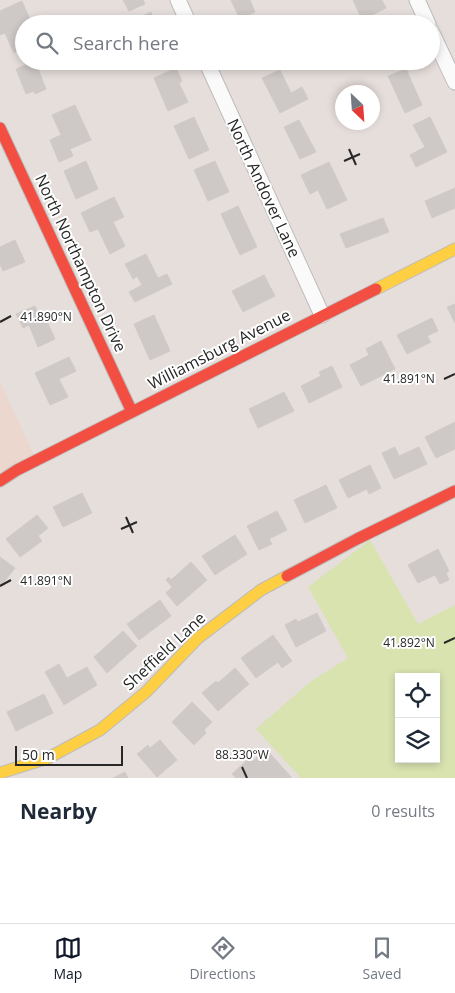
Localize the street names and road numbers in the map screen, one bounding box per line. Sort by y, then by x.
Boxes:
street label: North Andover Lane [222,115,306,261]
street label: North Northampton Drive [30,171,132,355]
street label: Williamsburg Avenue [144,304,294,394]
street label: Sheffield Lane [118,607,210,695]

